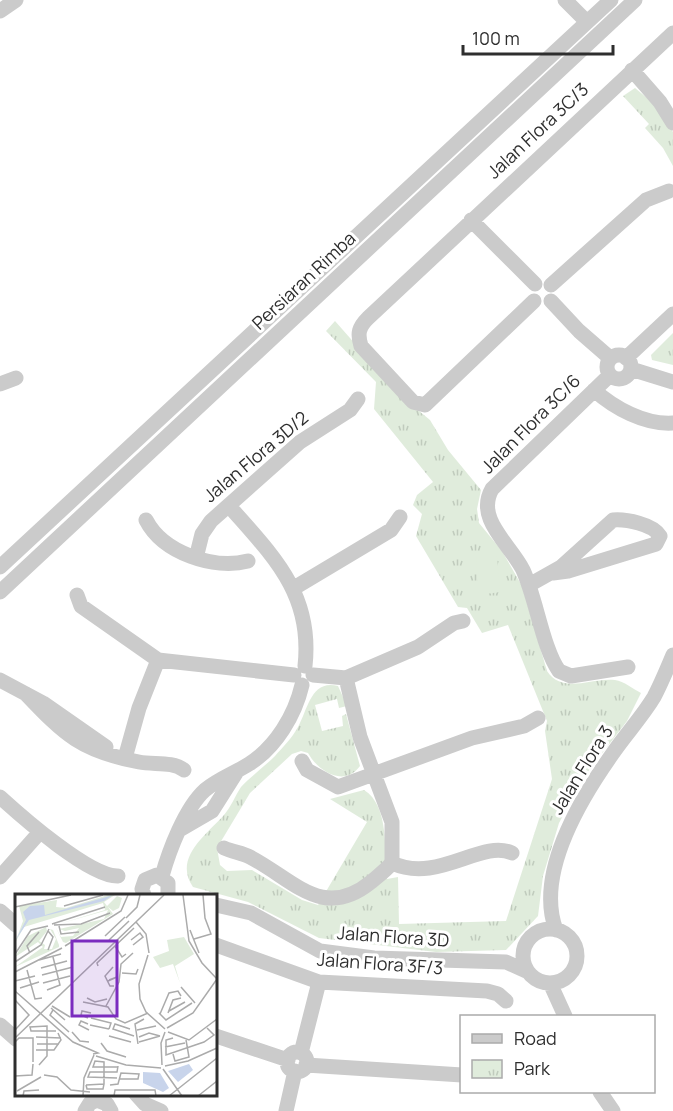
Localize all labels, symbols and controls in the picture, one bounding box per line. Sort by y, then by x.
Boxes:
scale bar [463,18,613,56]
text: 100 m [472,26,520,50]
street label: Jalan Flora 3C/3 [482,77,593,183]
street label: Persiaran Rimba [246,226,360,334]
street label: Jalan Flora 3C/6 [475,368,585,478]
street label: Jalan Flora 3D/2 [198,405,313,507]
street label: Jalan Flora 3 [544,721,618,818]
inset map [15,894,218,1096]
street label: Jalan Flora 3D [336,920,450,952]
street label: Jalan Flora 3F/3 [316,947,444,979]
legend [460,1015,655,1093]
text: Road [514,1026,557,1050]
text: Park [514,1056,551,1080]

